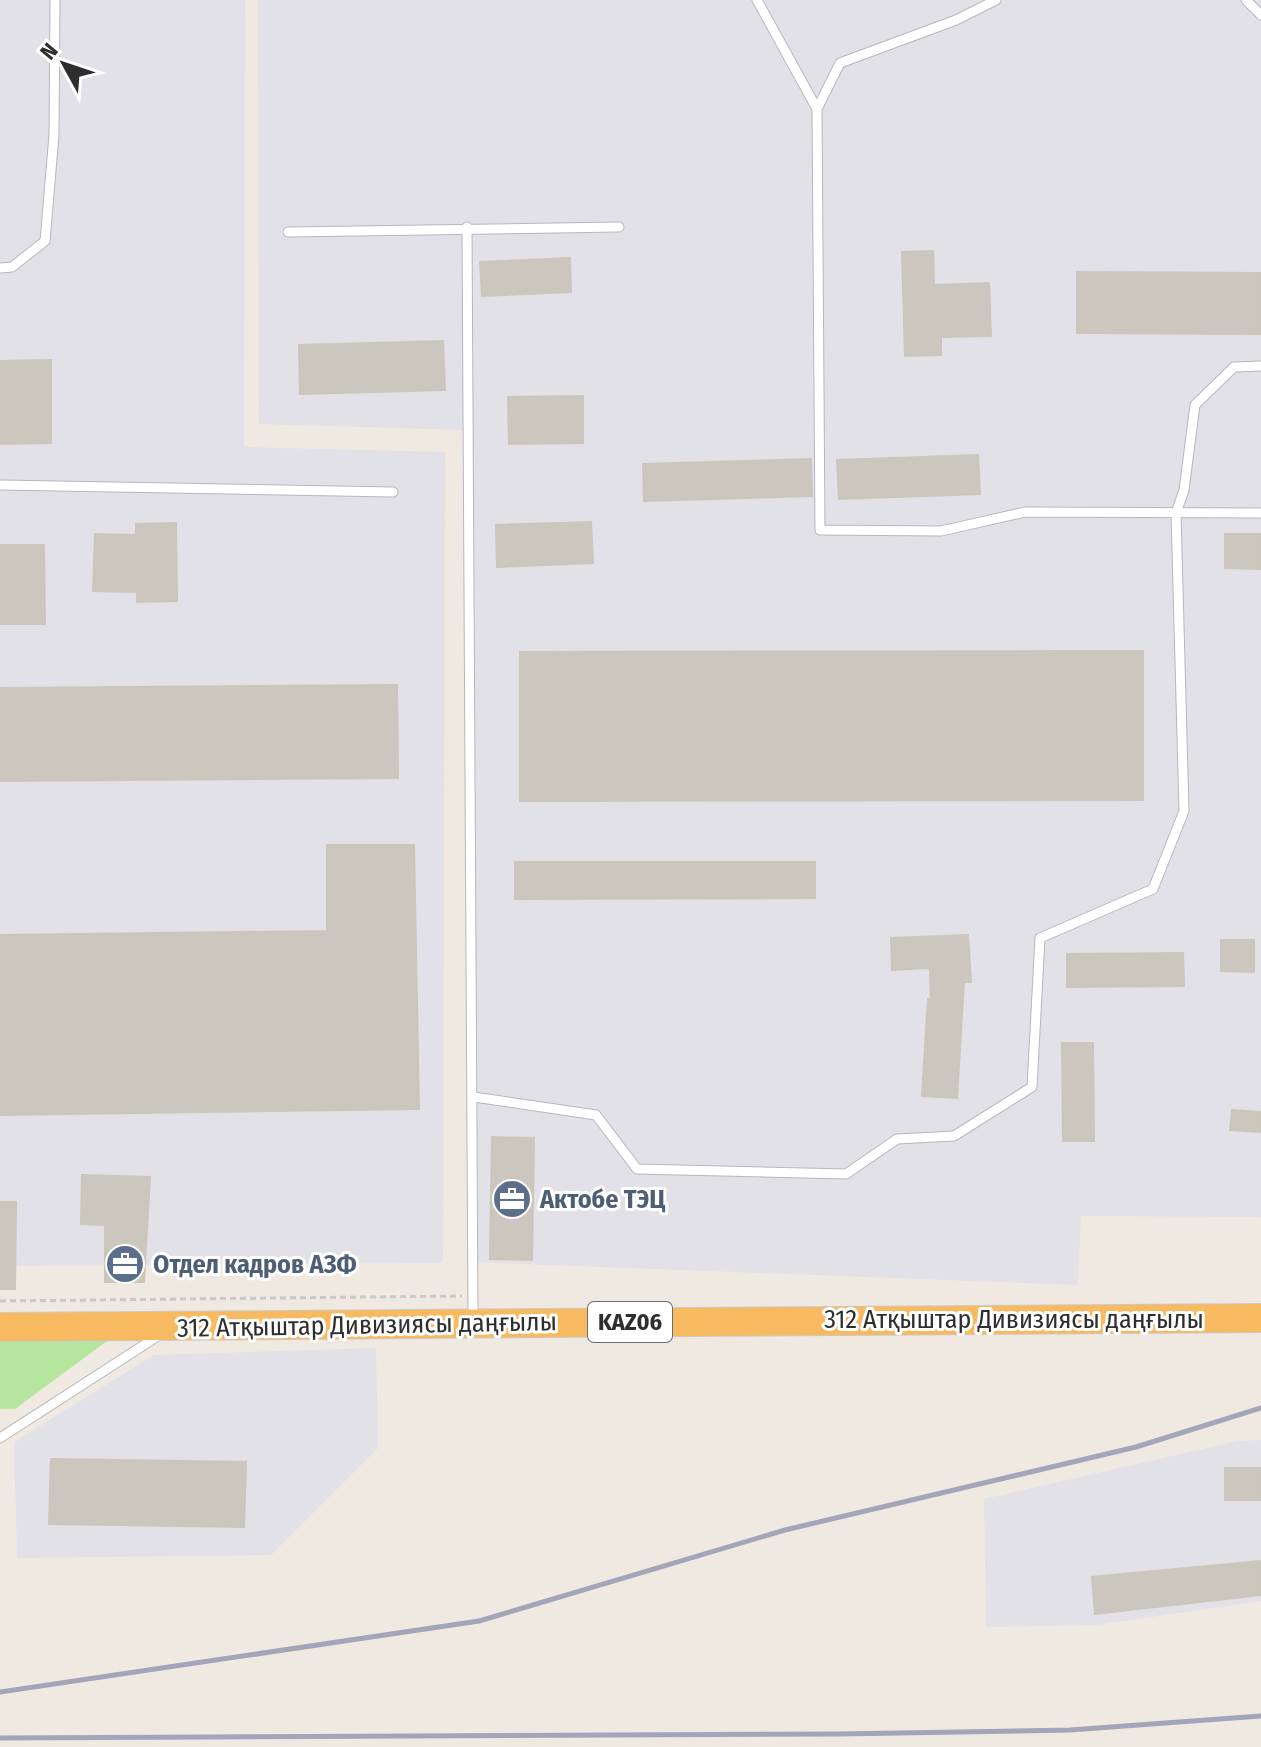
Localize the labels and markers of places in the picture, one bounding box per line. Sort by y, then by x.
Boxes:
office icon: Актобе ТЭЦ [491,1178,533,1220]
place label: Актобе ТЭЦ [539,1184,665,1215]
office icon: Отдел кадров АЗФ [104,1243,146,1285]
place label: Отдел кадров АЗФ [153,1249,356,1280]

